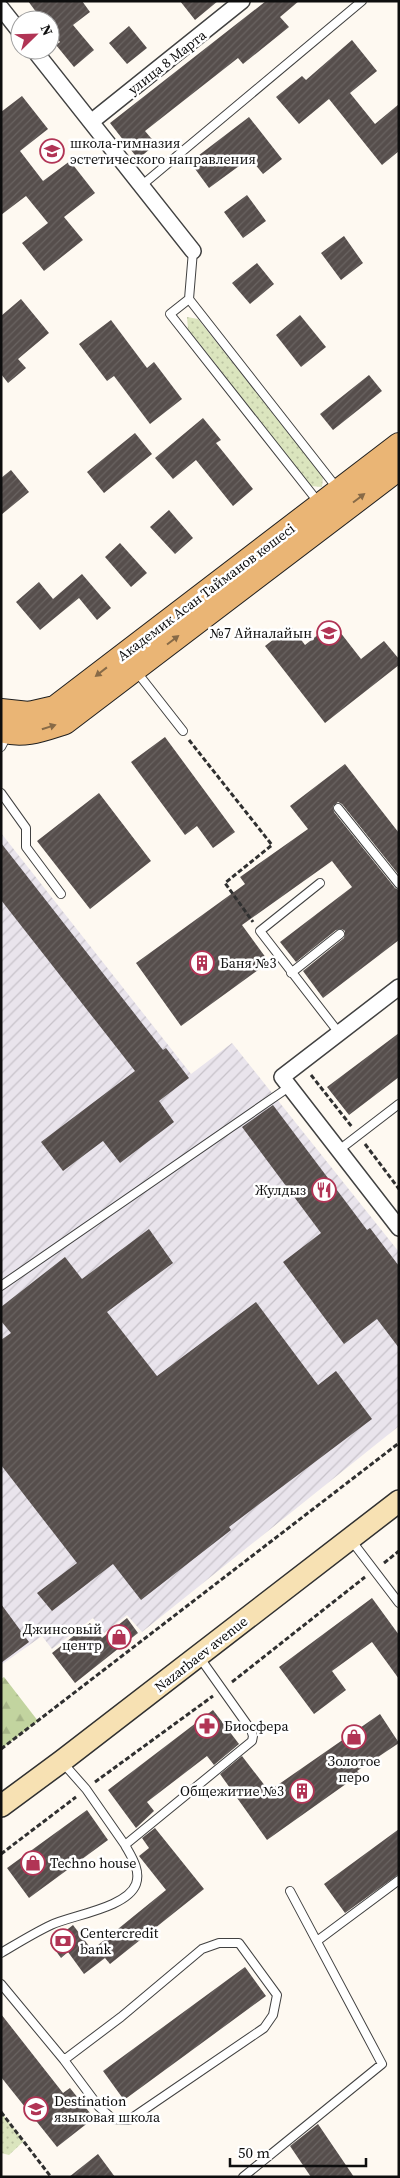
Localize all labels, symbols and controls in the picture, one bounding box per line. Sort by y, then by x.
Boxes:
north arrow [10,10,60,60]
text: N [36,21,58,39]
street label: улица 8 Марта [123,24,211,99]
place label: школа-гимназия эстетического направления [70,133,256,169]
school or university icon: школа-гимназия эстетического направления [39,138,65,164]
one-way arrow [352,493,365,503]
street label: Академик Асан Тайманов көшесі [113,519,299,665]
school or university icon: №7 Айналайын [316,620,342,646]
place label: №7 Айналайын [210,623,312,643]
one-way arrow [166,634,179,645]
one-way arrow [95,667,108,678]
one-way arrow [41,723,56,730]
building icon: Баня №3 [189,950,215,976]
place label: Баня №3 [220,953,276,973]
restaurant icon: Жулдыз [311,1177,337,1203]
place label: Жулдыз [255,1180,306,1200]
street label: Nazarbaev avenue [150,1611,252,1697]
place label: Джинсовый центр [23,1619,102,1655]
shop icon: Джинсовый центр [106,1624,132,1650]
pharmacy icon: Биосфера [194,1713,220,1739]
place label: Биосфера [224,1716,290,1736]
shop icon: Золотое перо [341,1724,367,1750]
place label: Золотое перо [328,1751,380,1787]
building icon: Общежитие №3 [289,1778,315,1804]
place label: Общежитие №3 [180,1781,284,1801]
shop icon: Techno house [20,1850,46,1876]
place label: Techno house [50,1853,136,1873]
place label: Centercredit bank [80,1923,159,1959]
bank icon: Centercredit bank [50,1928,76,1954]
place label: Destination языковая школа [54,2091,161,2127]
school or university icon: Destination языковая школа [23,2096,49,2122]
scale bar [230,2136,366,2168]
text: 50 m [238,2142,270,2163]

